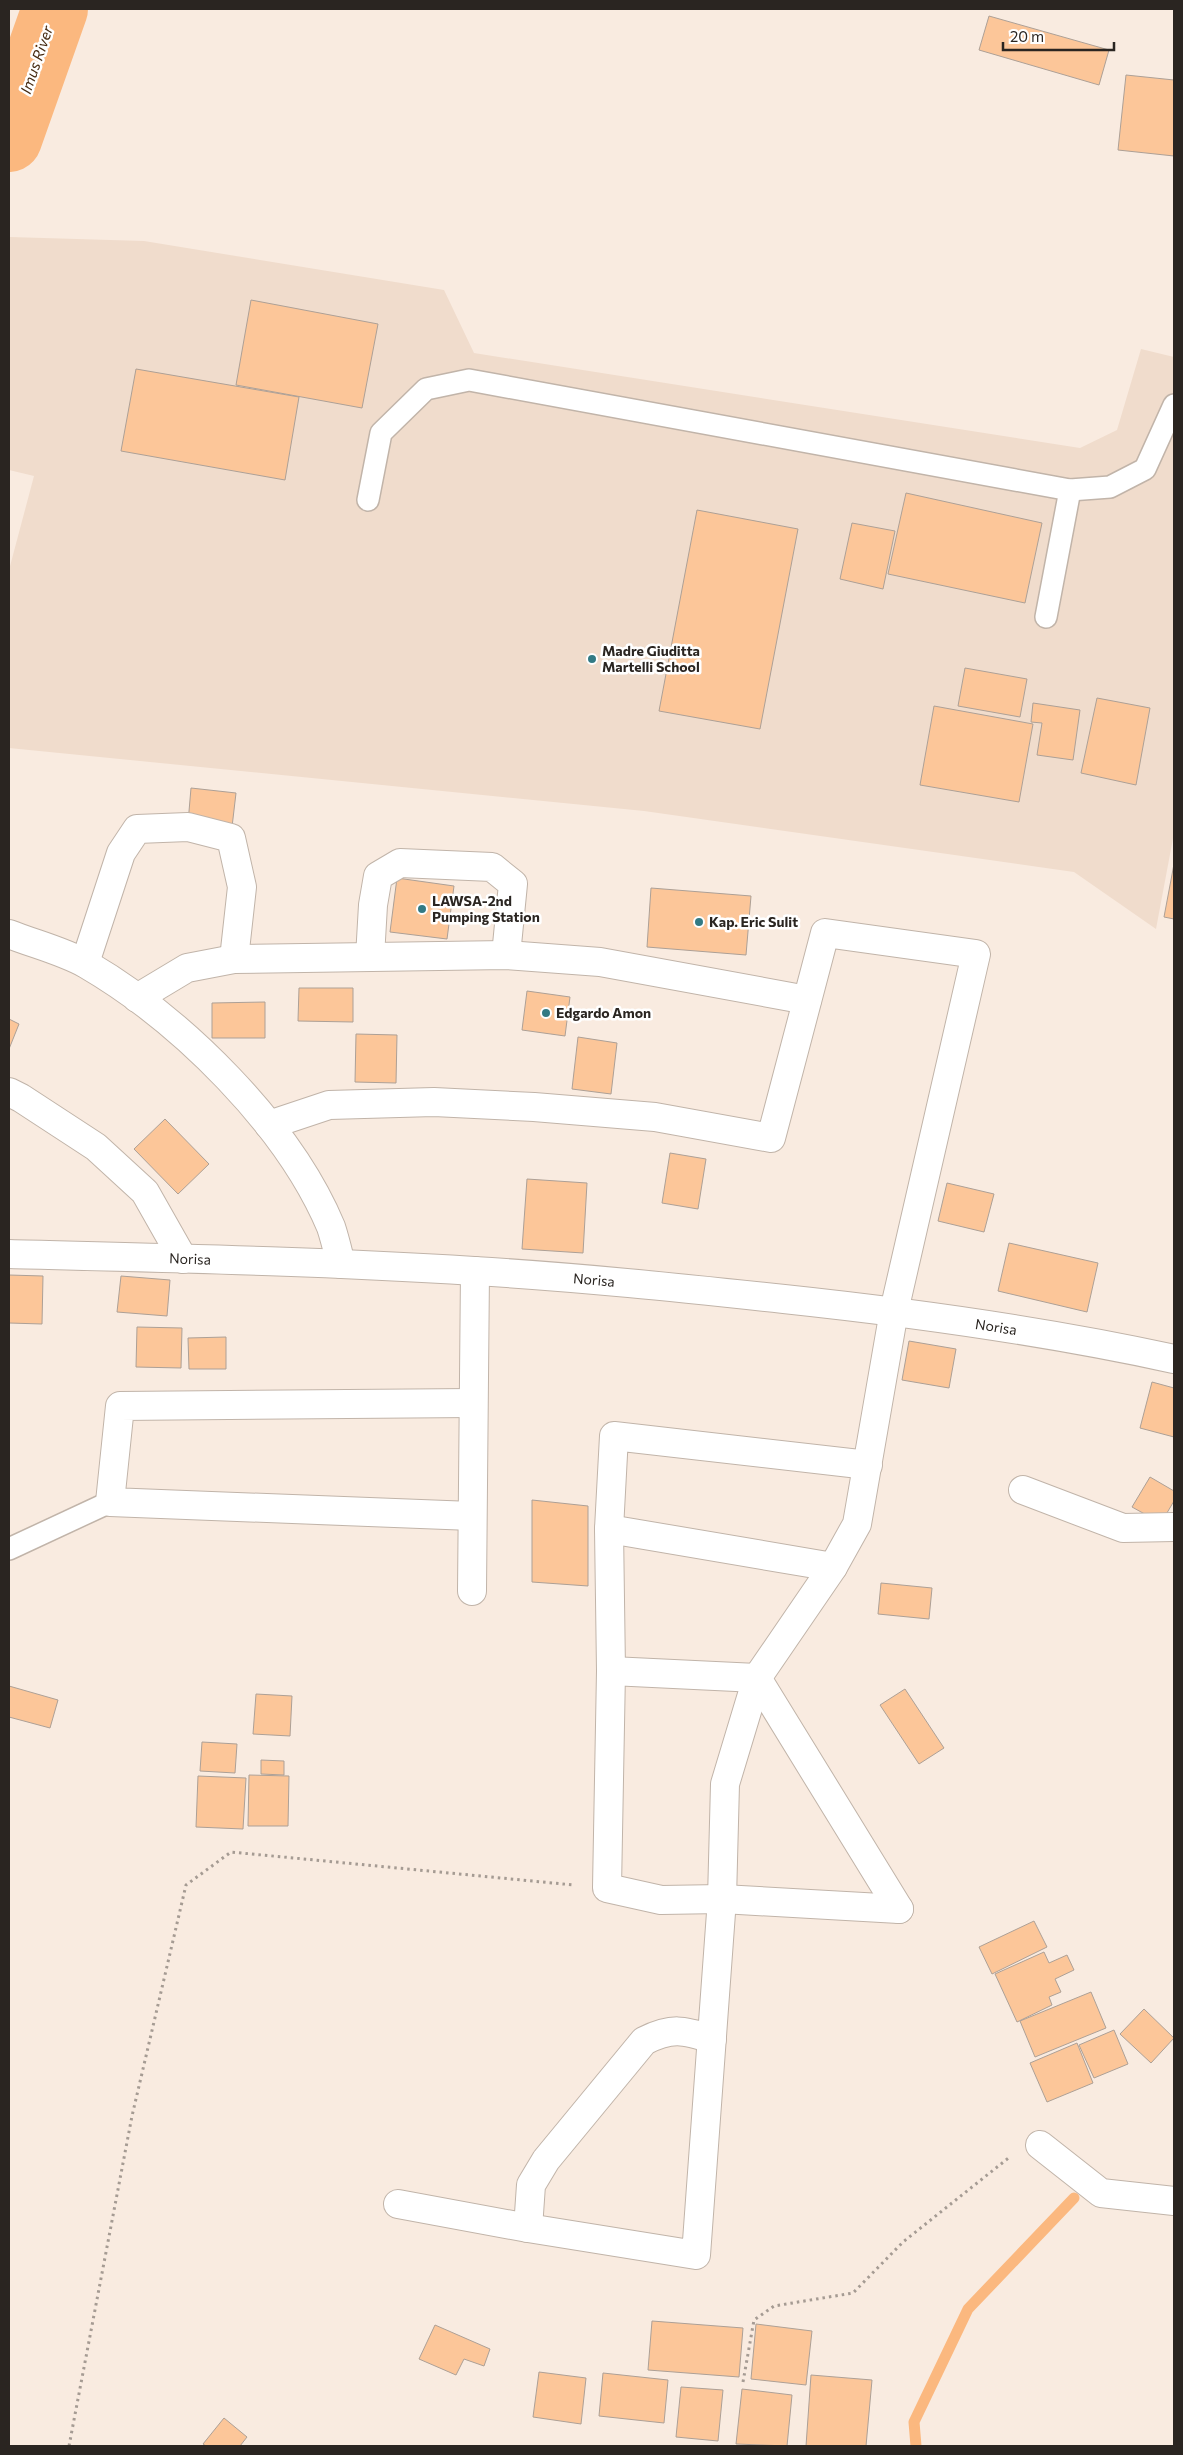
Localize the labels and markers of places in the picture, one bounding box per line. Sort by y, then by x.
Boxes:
place label: Madre Giuditta Martelli School [602,642,700,675]
marker: Madre Giuditta Martelli School [586,653,598,665]
place label: LAWSA-2nd Pumping Station [432,892,540,925]
marker: LAWSA-2nd Pumping Station [416,903,428,915]
place label: Kap. Eric Sulit [709,913,798,930]
marker: Kap. Eric Sulit [693,916,705,928]
place label: Edgardo Amon [556,1004,651,1021]
marker: Edgardo Amon [540,1007,552,1019]

